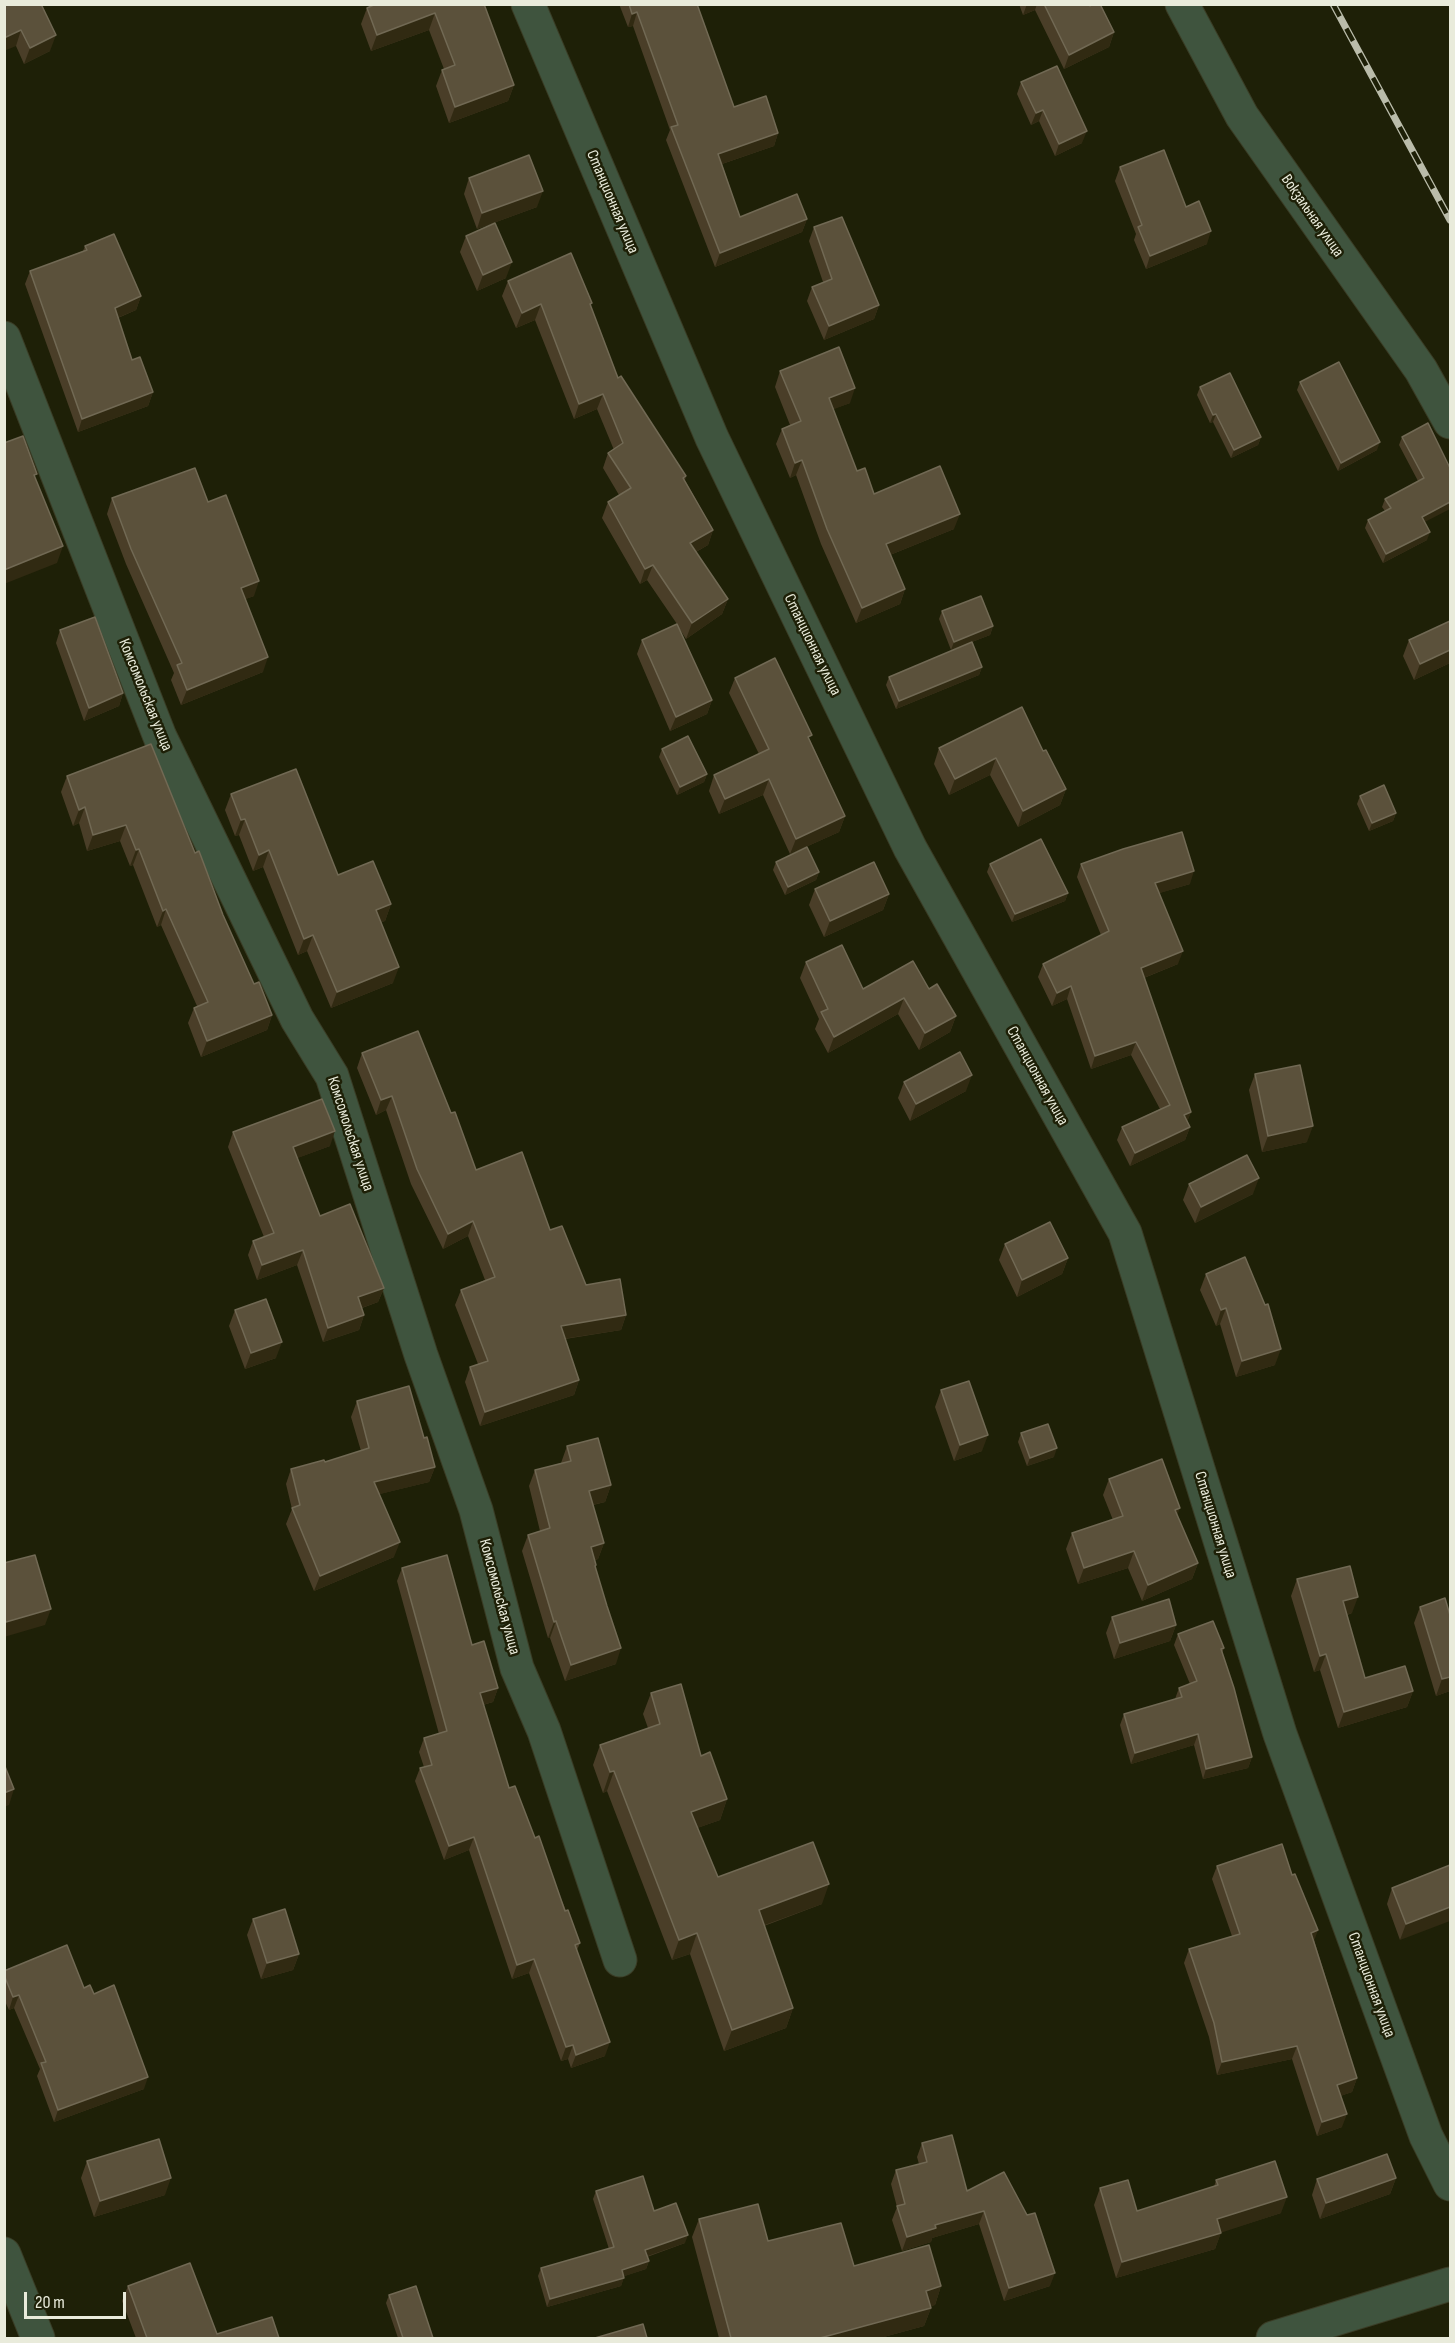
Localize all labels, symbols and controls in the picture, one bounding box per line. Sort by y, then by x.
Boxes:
street label: Станционная улица [582,147,642,257]
street label: Вокзальная улица [1277,171,1347,261]
street label: Станционная улица [779,591,845,699]
street label: Комсомольская улица [114,636,176,754]
street label: Станционная улица [1002,1023,1072,1129]
street label: Комсомольская улица [322,1074,378,1194]
street label: Станционная улица [1190,1469,1240,1581]
street label: Комсомольская улица [474,1537,524,1657]
street label: Станционная улица [1343,1930,1399,2040]
scale bar [27,2280,129,2318]
text: 20 m [35,2292,65,2313]

